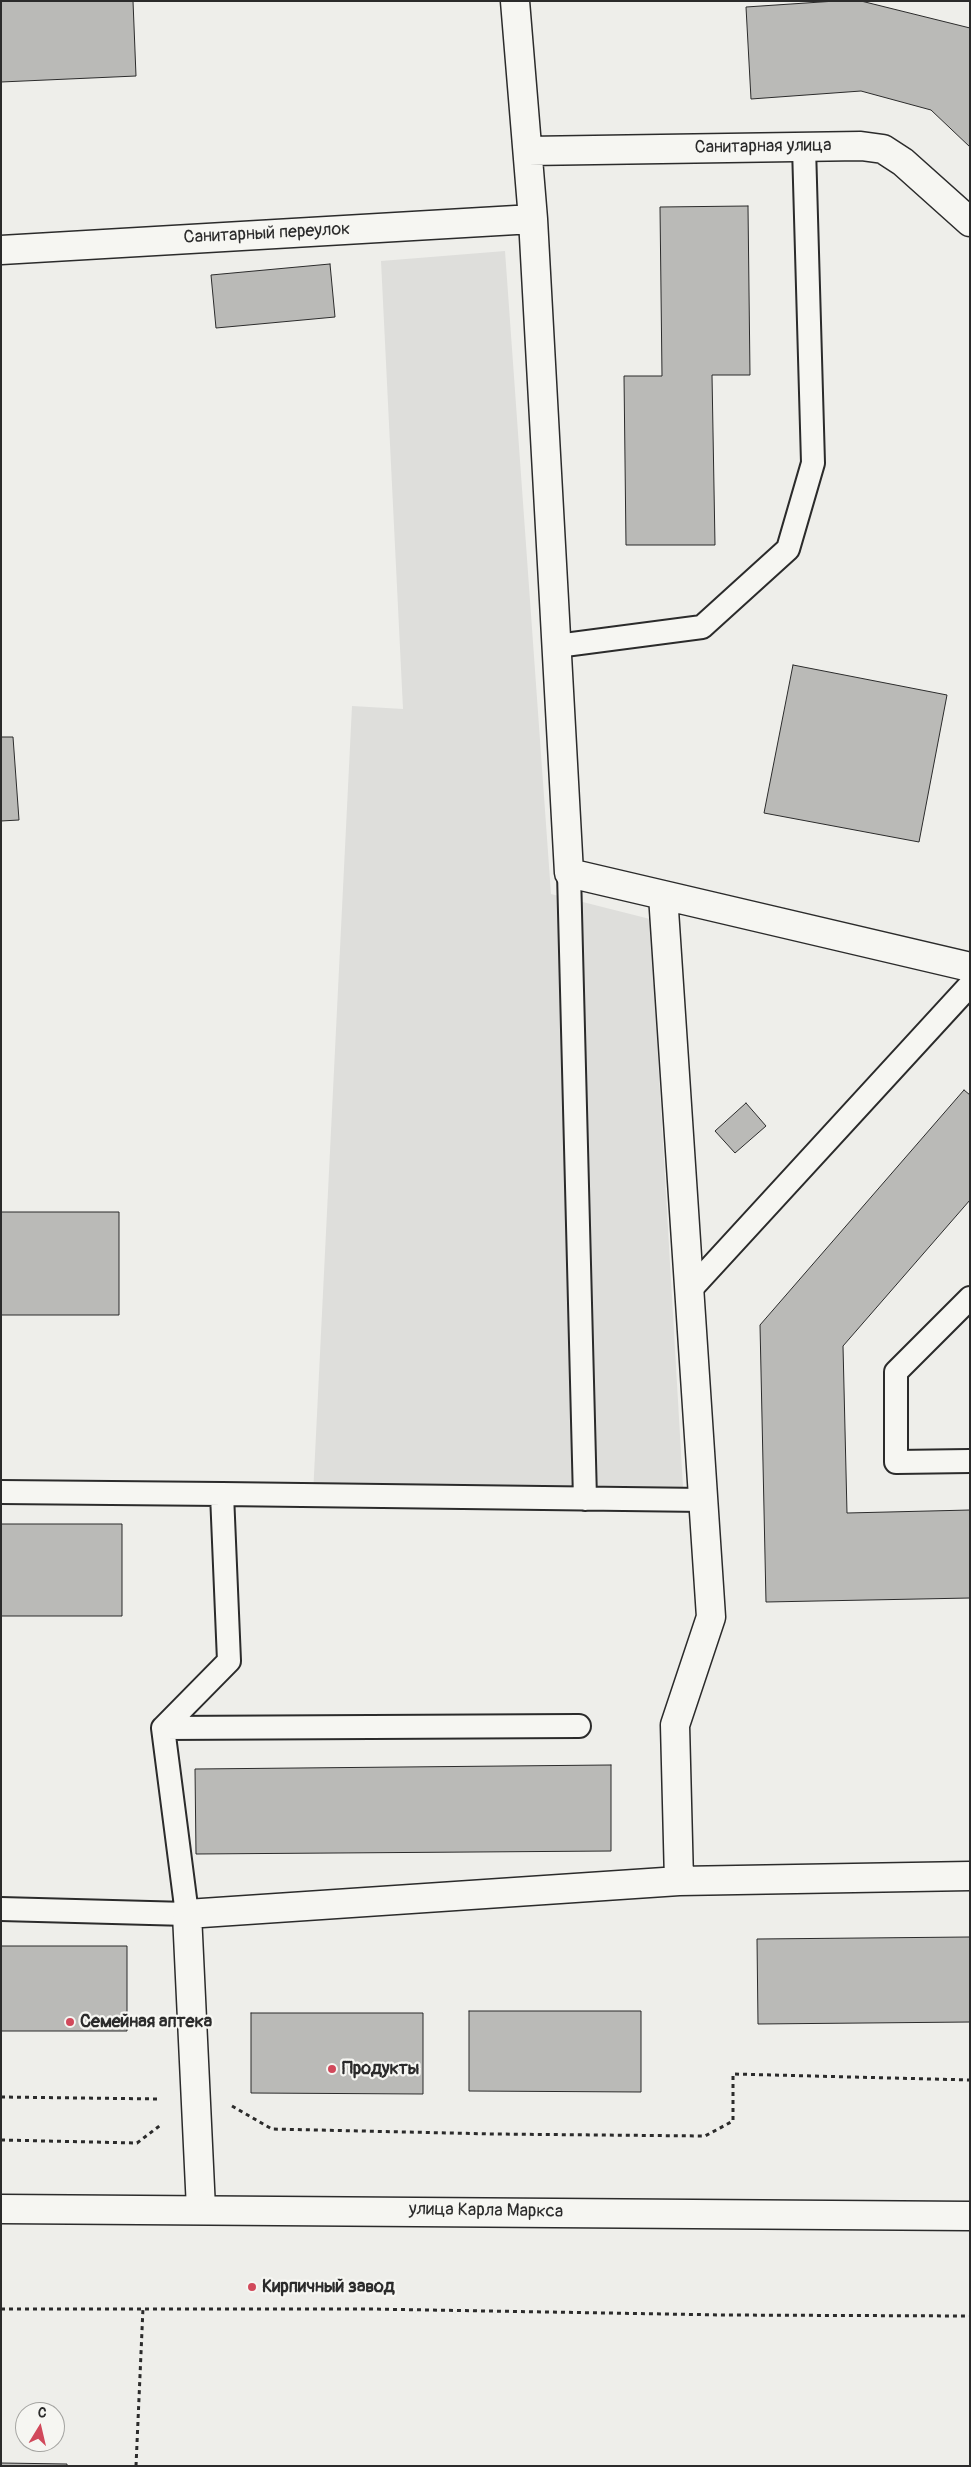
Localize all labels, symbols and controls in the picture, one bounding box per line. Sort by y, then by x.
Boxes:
street label: Санитарная улица [694,135,832,159]
street label: Санитарный переулок [183,219,351,249]
place label: Семейная аптека [80,2011,212,2033]
marker: Семейная аптека [64,2016,76,2028]
place label: Продукты [342,2058,419,2080]
marker: Продукты [326,2063,338,2075]
street label: улица Карла Маркса [409,2199,563,2223]
place label: Кирпичный завод [262,2276,395,2298]
marker: Кирпичный завод [246,2281,258,2293]
north arrow [15,2402,65,2452]
text: С [37,2404,48,2422]

